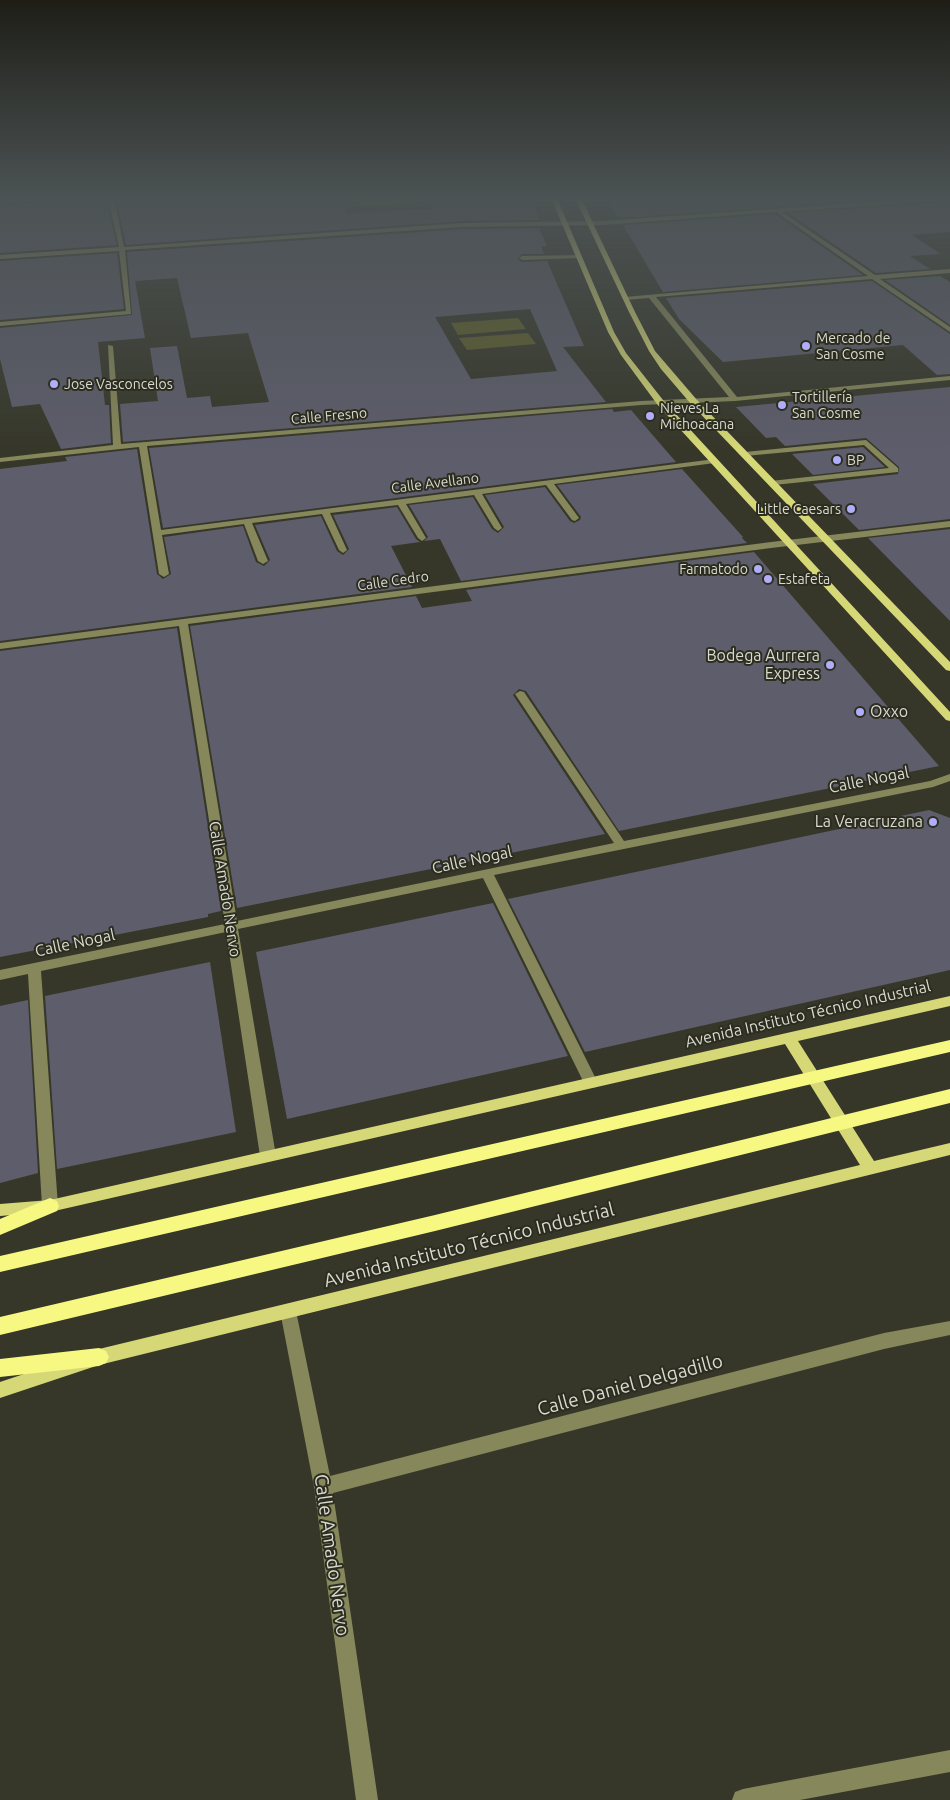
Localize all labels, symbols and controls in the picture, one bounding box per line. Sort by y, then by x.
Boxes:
place label: Mercado de San Cosme [816,330,890,362]
marker: Mercado de San Cosme [800,340,812,352]
place label: Jose Vasconcelos [64,376,173,392]
marker: Jose Vasconcelos [48,378,60,390]
place label: Tortillería San Cosme [792,389,860,422]
marker: Tortillería San Cosme [776,399,788,411]
place label: Nieves La Michoacana [660,400,734,432]
street label: Calle Fresno [290,404,368,428]
marker: Nieves La Michoacana [644,410,656,422]
place label: BP [847,452,864,468]
marker: BP [831,454,843,466]
street label: Calle Avellano [390,469,480,497]
place label: Little Caesars [757,501,841,517]
marker: Little Caesars [845,503,857,515]
place label: Farmatodo [679,561,748,577]
marker: Farmatodo [752,563,764,575]
street label: Calle Cedro [356,568,430,594]
place label: Estafeta [778,571,830,587]
marker: Estafeta [762,573,774,585]
place label: Bodega Aurrera Express [706,646,820,684]
marker: Bodega Aurrera Express [824,659,836,671]
place label: Oxxo [870,702,908,722]
marker: Oxxo [854,706,866,718]
street label: Calle Nogal [827,763,911,797]
place label: La Veracruzana [815,812,923,832]
marker: La Veracruzana [927,816,939,828]
street label: Calle Amado Nervo [205,820,245,958]
street label: Calle Nogal [430,842,514,878]
street label: Calle Nogal [33,925,117,961]
street label: Avenida Instituto Técnico Industrial [683,976,933,1052]
street label: Avenida Instituto Técnico Industrial [321,1198,617,1292]
street label: Calle Daniel Delgadillo [535,1349,725,1421]
street label: Calle Amado Nervo [309,1473,355,1637]

